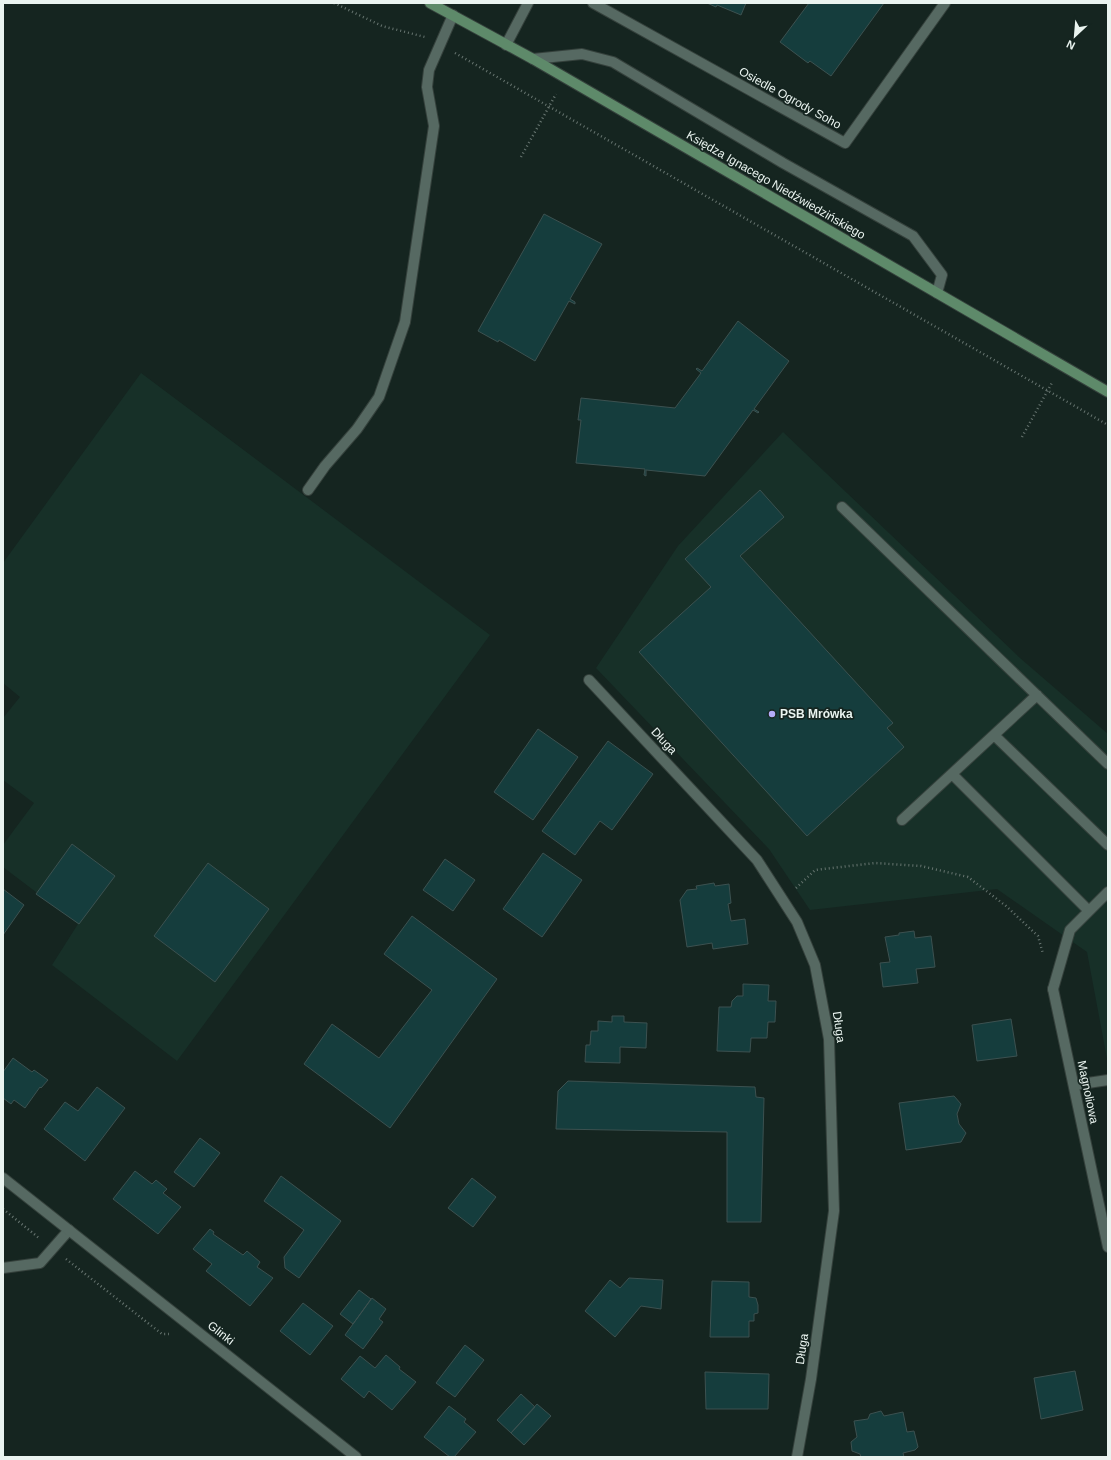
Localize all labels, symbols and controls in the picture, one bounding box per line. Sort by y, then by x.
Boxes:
north arrow [1055,16,1095,56]
text: N [1064,38,1077,52]
street label: Osiedle Ogrody Soho [736,64,844,132]
street label: Księdza Ignacego Niedźwiedzińskiego [684,128,868,242]
place label: PSB Mrówka [780,707,853,721]
marker: PSB Mrówka [767,709,777,719]
street label: Długa [648,725,680,757]
street label: Długa [830,1010,848,1044]
street label: Magnoliowa [1074,1059,1102,1125]
street label: Glinki [205,1318,237,1348]
street label: Długa [793,1332,811,1366]

